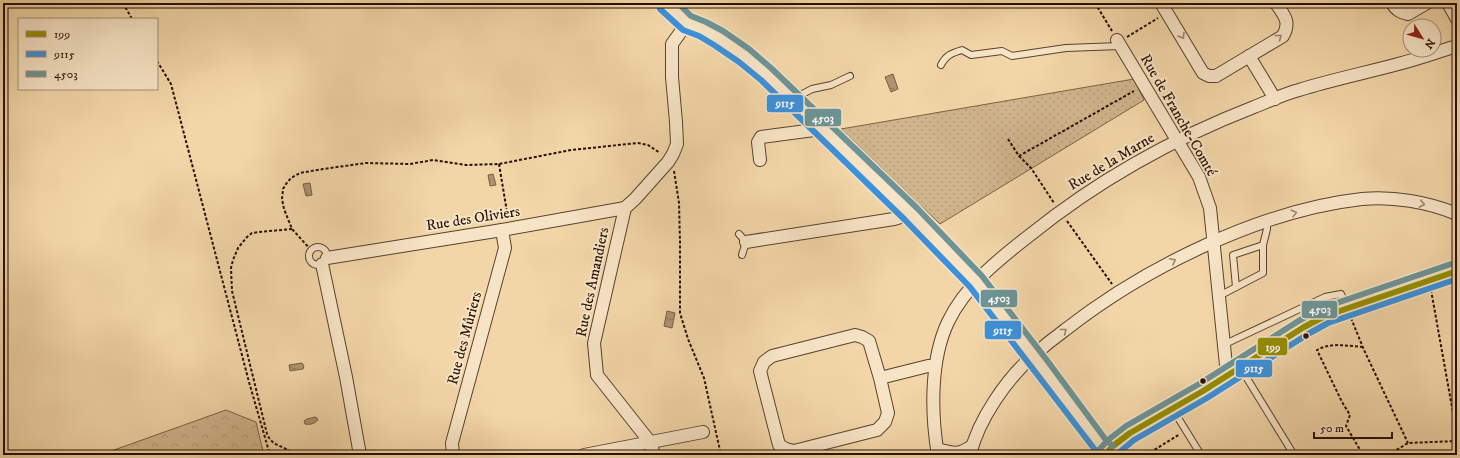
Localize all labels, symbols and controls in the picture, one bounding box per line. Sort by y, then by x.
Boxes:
legend [18,18,158,90]
north arrow [1402,18,1442,58]
text: 199 [54,27,70,42]
one-way arrow [1177,32,1184,39]
one-way arrow [1274,35,1282,42]
text: N [1421,36,1437,51]
text: 9115 [53,47,75,62]
street label: Rue de Franche-Comté [1136,51,1222,180]
text: 4503 [54,67,78,82]
line badge: 9115 [766,94,804,113]
text: 9115 [775,97,795,111]
line badge: 4503 [804,108,842,127]
text: 4503 [811,112,834,126]
street label: Rue de la Marne [1065,128,1158,195]
one-way arrow [1419,199,1425,207]
street label: Rue des Oliviers [425,202,521,235]
one-way arrow [1290,210,1297,218]
street label: Rue des Amandiers [572,225,613,339]
one-way arrow [1169,258,1176,266]
line badge: 4503 [980,289,1018,308]
street label: Rue des Mûriers [443,290,486,387]
text: 4503 [987,292,1010,306]
line badge: 4503 [1301,300,1338,319]
text: 4503 [1308,303,1331,317]
line badge: 9115 [984,320,1022,340]
text: 9115 [993,324,1013,338]
one-way arrow [1059,329,1066,336]
unlabelled marker [1301,331,1311,341]
line badge: 199 [1257,337,1288,356]
text: 199 [1266,341,1281,355]
line badge: 9115 [1235,359,1273,378]
text: 9115 [1244,362,1264,376]
unlabelled marker [1198,376,1208,386]
scale bar [1314,414,1392,440]
text: 50 m [1320,421,1344,436]

